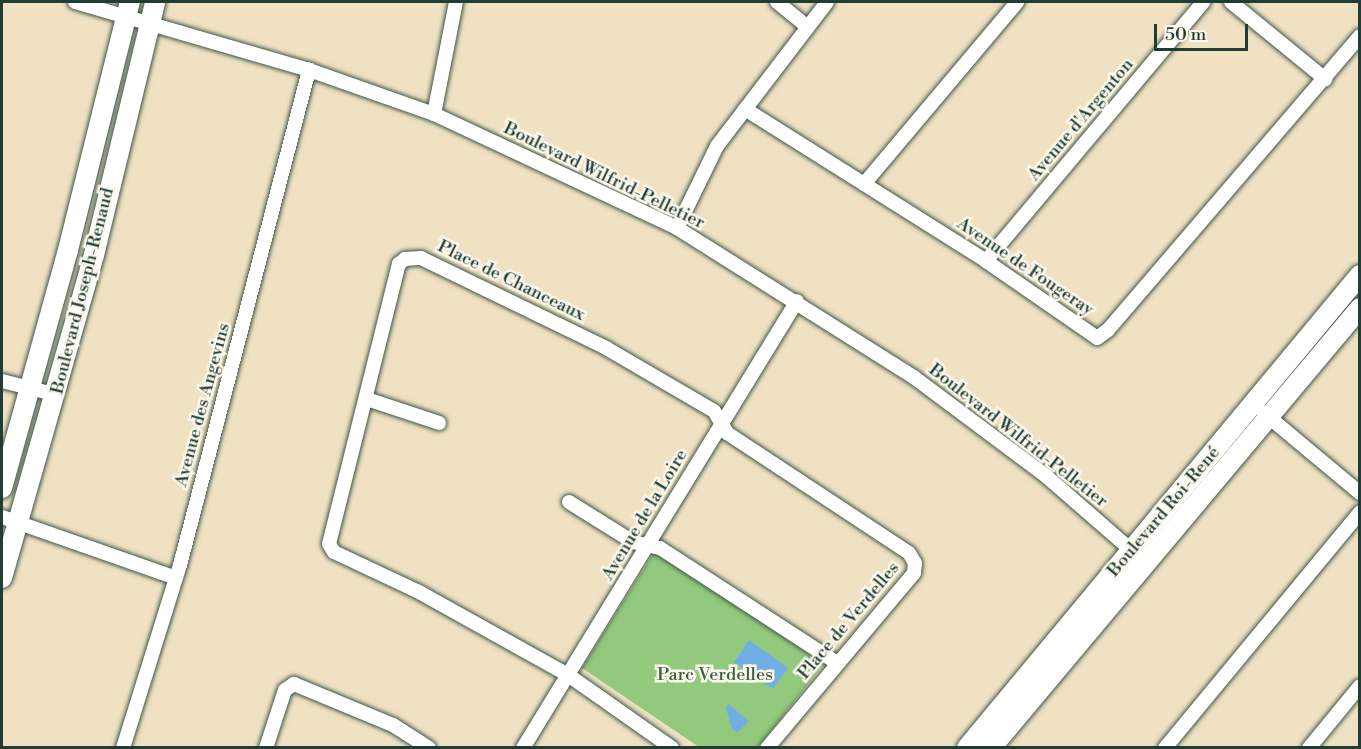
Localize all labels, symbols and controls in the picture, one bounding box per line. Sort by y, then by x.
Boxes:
scale bar [1157,12,1252,50]
text: 50 m [1165,23,1206,46]
street label: Avenue d'Argenton [1023,54,1139,186]
street label: Boulevard Wilfrid-Pelletier [500,118,708,234]
street label: Boulevard Joseph-Renaud [47,186,119,396]
street label: Avenue de Fougeray [952,213,1098,321]
street label: Place de Chanceaux [434,236,588,326]
street label: Avenue des Angevins [171,321,235,489]
street label: Boulevard Wilfrid-Pelletier [924,359,1112,513]
street label: Boulevard Roi-René [1103,442,1225,582]
street label: Avenue de la Loire [597,446,693,584]
street label: Place de Verdelles [794,558,904,684]
park label: Parc Verdelles [657,664,773,686]

